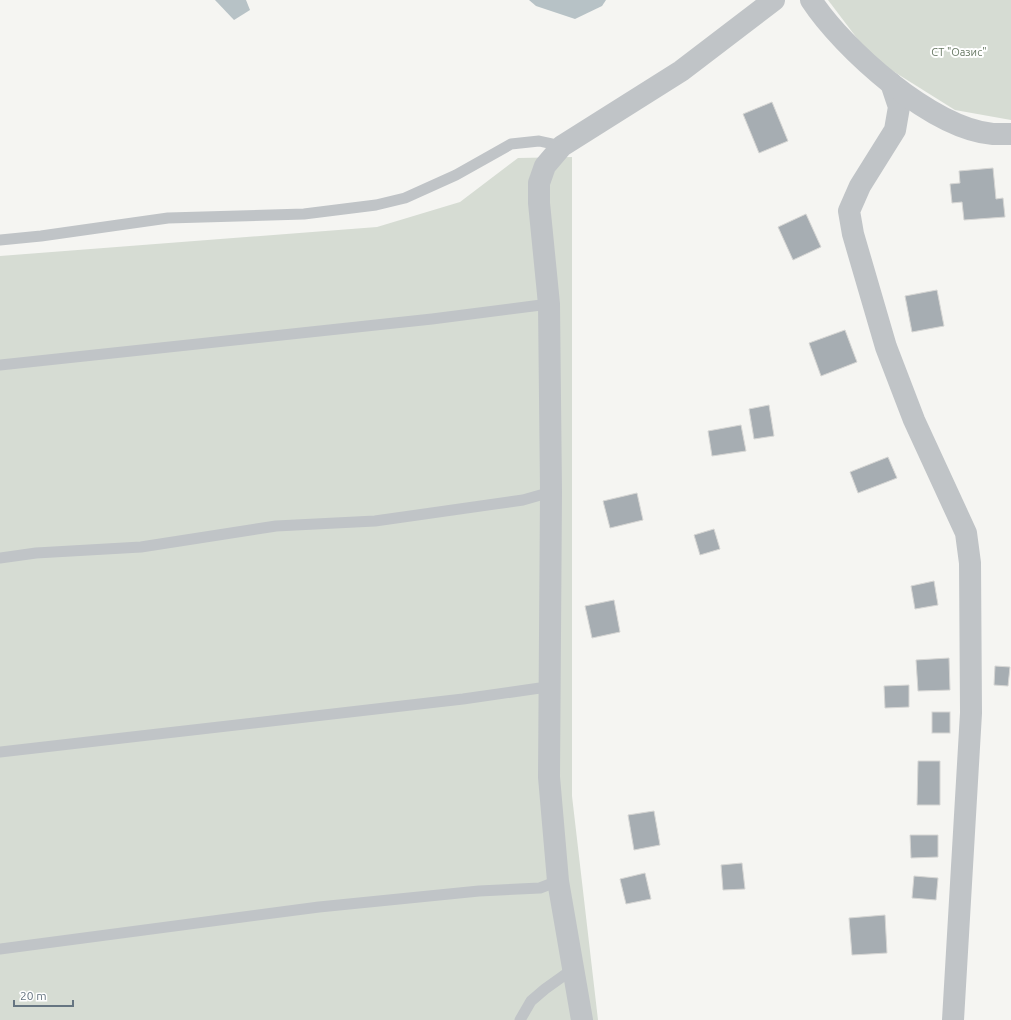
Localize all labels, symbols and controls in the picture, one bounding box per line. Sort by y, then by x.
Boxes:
park label: СТ "Оазис" [931,46,987,58]
scale bar [14,982,73,1008]
text: 20 m [20,989,47,1002]

